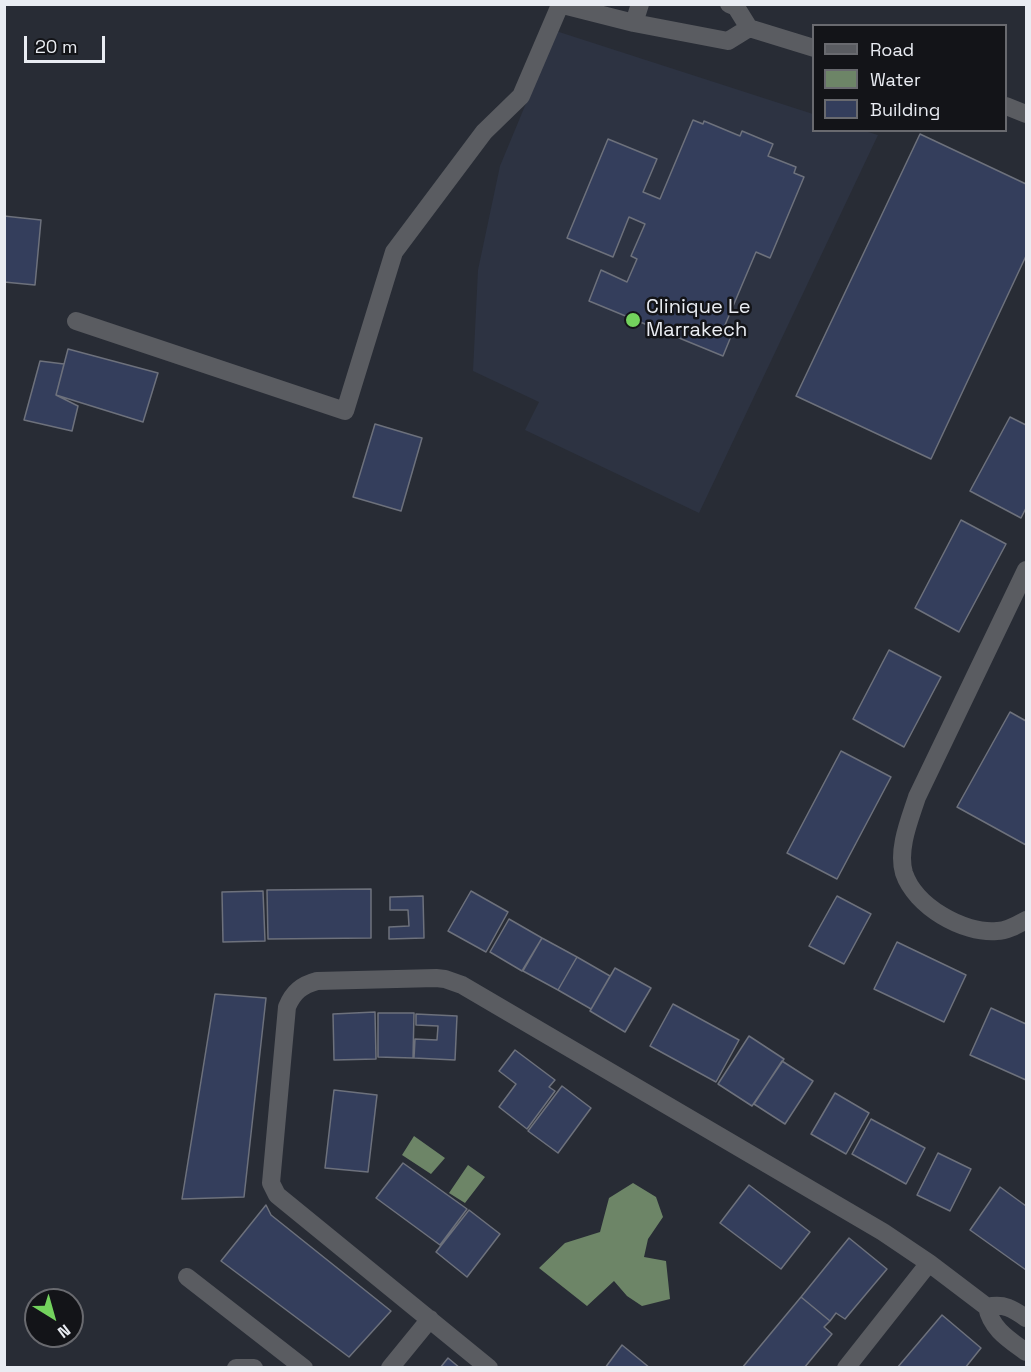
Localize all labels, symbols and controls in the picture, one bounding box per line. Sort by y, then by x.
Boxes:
scale bar [27,24,108,62]
legend [812,24,1007,132]
text: 20 m [35,35,78,58]
text: Road [870,38,914,61]
text: Water [870,68,921,91]
text: Building [870,98,940,121]
place label: Clinique Le Marrakech [646,296,751,343]
marker: Clinique Le Marrakech [624,311,642,329]
north arrow [24,1288,84,1348]
text: N [53,1320,75,1343]

